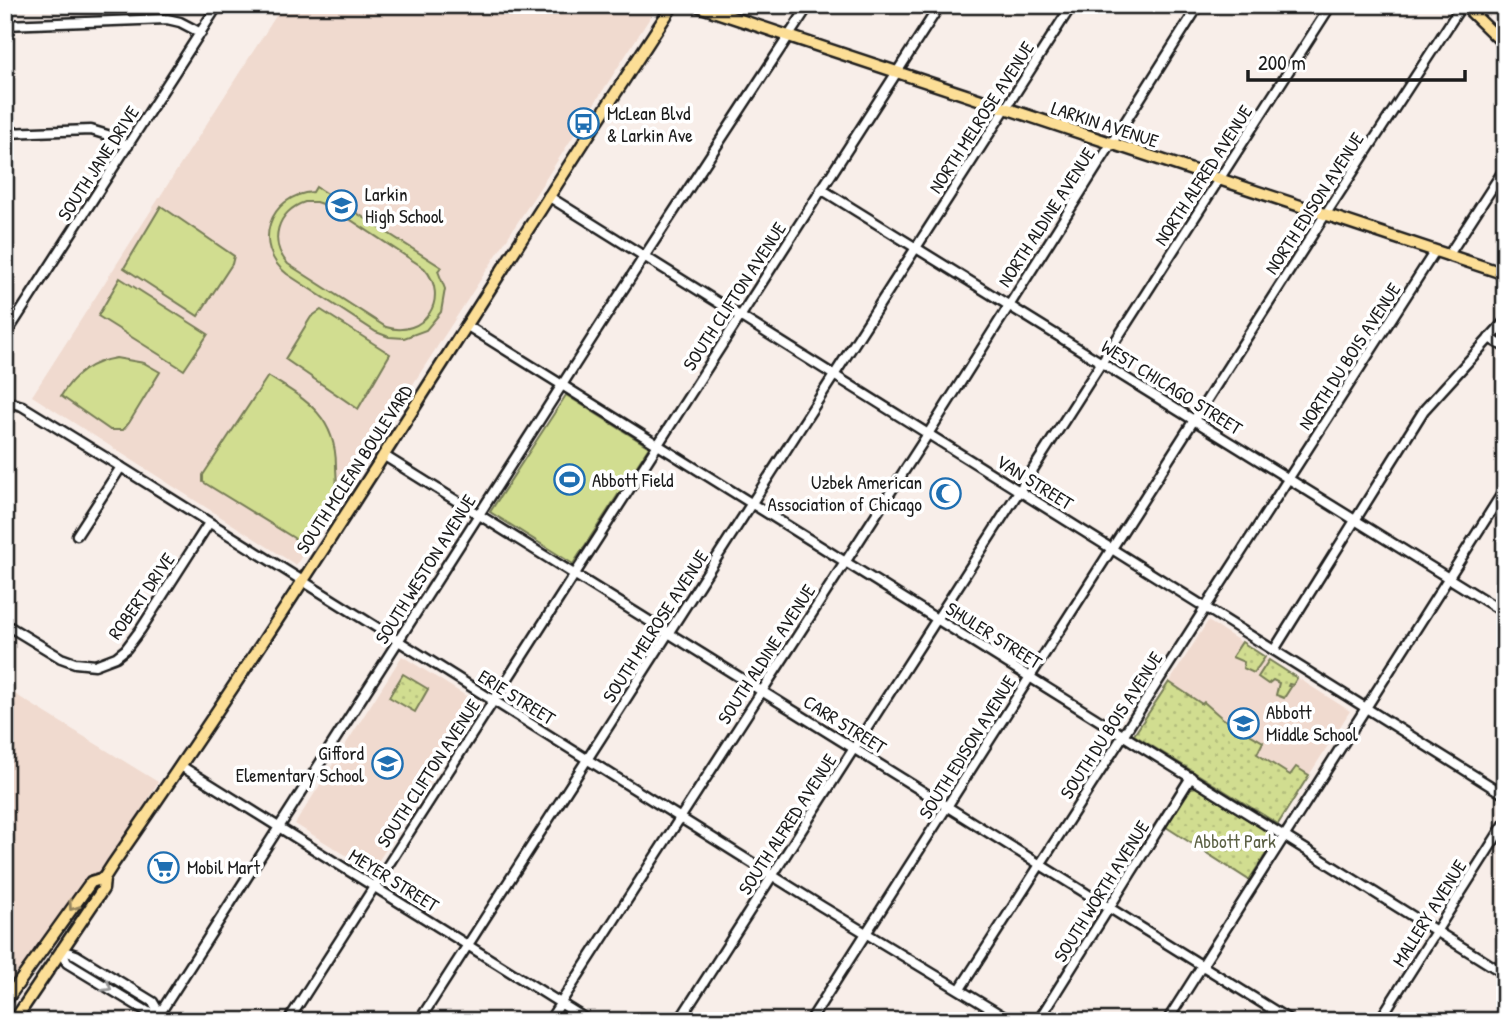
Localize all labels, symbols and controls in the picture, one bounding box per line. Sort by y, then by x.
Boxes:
street label: NORTH MELROSE AVENUE [922,36,1040,198]
scale bar [1248,38,1464,82]
text: 200 m [1258,48,1306,77]
street label: LARKIN AVENUE [1048,94,1162,154]
street label: NORTH ALFRED AVENUE [1148,99,1259,250]
street label: SOUTH JANE DRIVE [51,100,145,226]
place label: McLean Blvd & Larkin Ave [607,100,693,148]
bus stop icon: McLean Blvd & Larkin Ave [567,107,601,141]
street label: NORTH EDISON AVENUE [1258,126,1370,279]
street label: NORTH ALDINE AVENUE [991,142,1101,292]
place label: Larkin High School [365,181,444,229]
school or university icon: Larkin High School [325,188,359,222]
street label: SOUTH CLIFTON AVENUE [676,216,792,375]
street label: NORTH DU BOIS AVENUE [1292,277,1407,435]
street label: WEST CHICAGO STREET [1097,333,1248,441]
street label: SOUTH MCLEAN BOULEVARD [290,380,418,558]
street label: VAN STREET [991,448,1079,516]
sports icon: Abbott Field [552,463,586,497]
place label: Abbott Field [592,467,674,493]
place label: Uzbek American Association of Chicago [768,469,922,517]
mosque icon: Uzbek American Association of Chicago [928,476,962,510]
street label: SOUTH WESTON AVENUE [368,489,482,649]
street label: SOUTH MELROSE AVENUE [596,544,714,707]
street label: ROBERT DRIVE [102,547,181,645]
street label: SOUTH ALDINE AVENUE [711,579,821,729]
street label: SHULER STREET [941,595,1048,675]
street label: SOUTH DU BOIS AVENUE [1054,646,1169,804]
street label: ERIE STREET [474,663,561,731]
street label: SOUTH EDISON AVENUE [912,670,1022,824]
street label: CARR STREET [799,688,892,760]
street label: SOUTH CLIFTON AVENUE [370,693,486,852]
place label: Abbott Middle School [1266,699,1359,747]
school or university icon: Abbott Middle School [1226,706,1260,740]
place label: Gifford Elementary School [236,740,365,788]
school or university icon: Gifford Elementary School [370,747,404,781]
street label: SOUTH ALFRED AVENUE [732,748,843,899]
street label: SOUTH WORTH AVENUE [1047,815,1155,967]
park label: Abbott Park [1194,828,1276,854]
street label: MEYER STREET [344,842,445,918]
supermarket icon: Mobil Mart [147,850,181,884]
place label: Mobil Mart [187,854,261,880]
street label: MALLERY AVENUE [1386,854,1473,972]
one-way arrow [69,898,82,911]
one-way arrow [99,979,112,992]

